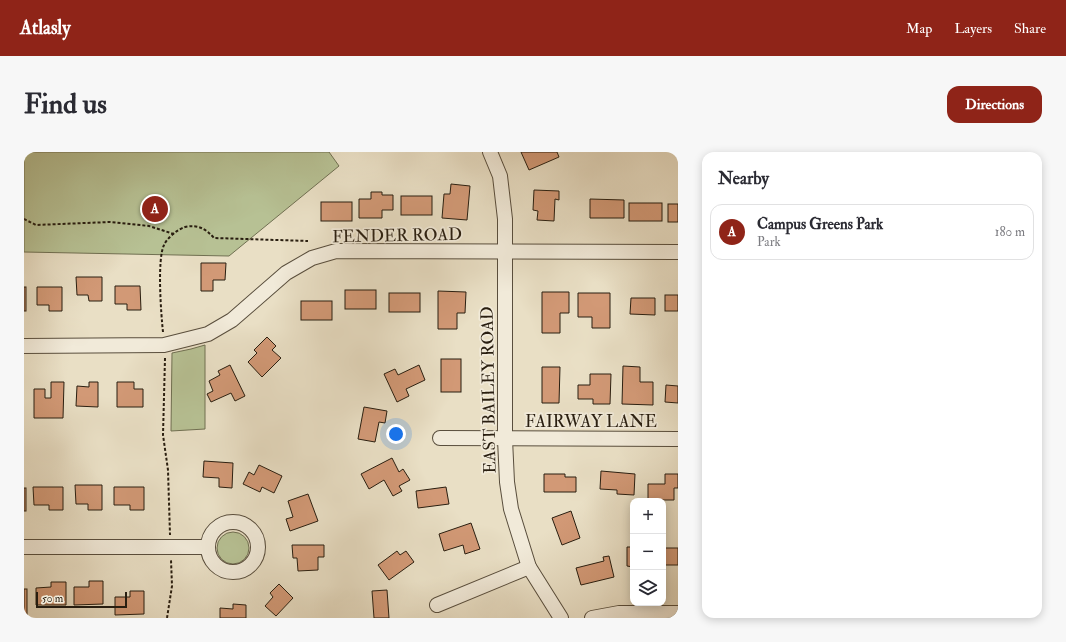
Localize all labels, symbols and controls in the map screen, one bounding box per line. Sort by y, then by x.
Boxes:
text: Atlasly [20,16,71,40]
text: Map [906,20,932,37]
text: Layers [954,20,992,37]
text: Share [1014,20,1046,37]
button: Directions [947,86,1042,123]
text: Find us [24,87,107,122]
text: Nearby [718,168,769,189]
pin: A [142,194,168,224]
text: Campus Greens Park [757,215,883,234]
street label: FENDER ROAD [332,224,462,247]
text: A [728,224,736,240]
text: 180 m [995,224,1025,240]
text: Park [757,234,781,250]
street label: EAST BAILEY ROAD [477,306,500,474]
street label: FAIRWAY LANE [525,411,657,432]
your location [386,424,406,444]
map controls [630,498,666,606]
button: + [630,498,666,534]
button: − [630,534,666,570]
button: layers [630,570,666,606]
scale bar [36,590,127,609]
text: 50 m [42,592,63,605]

